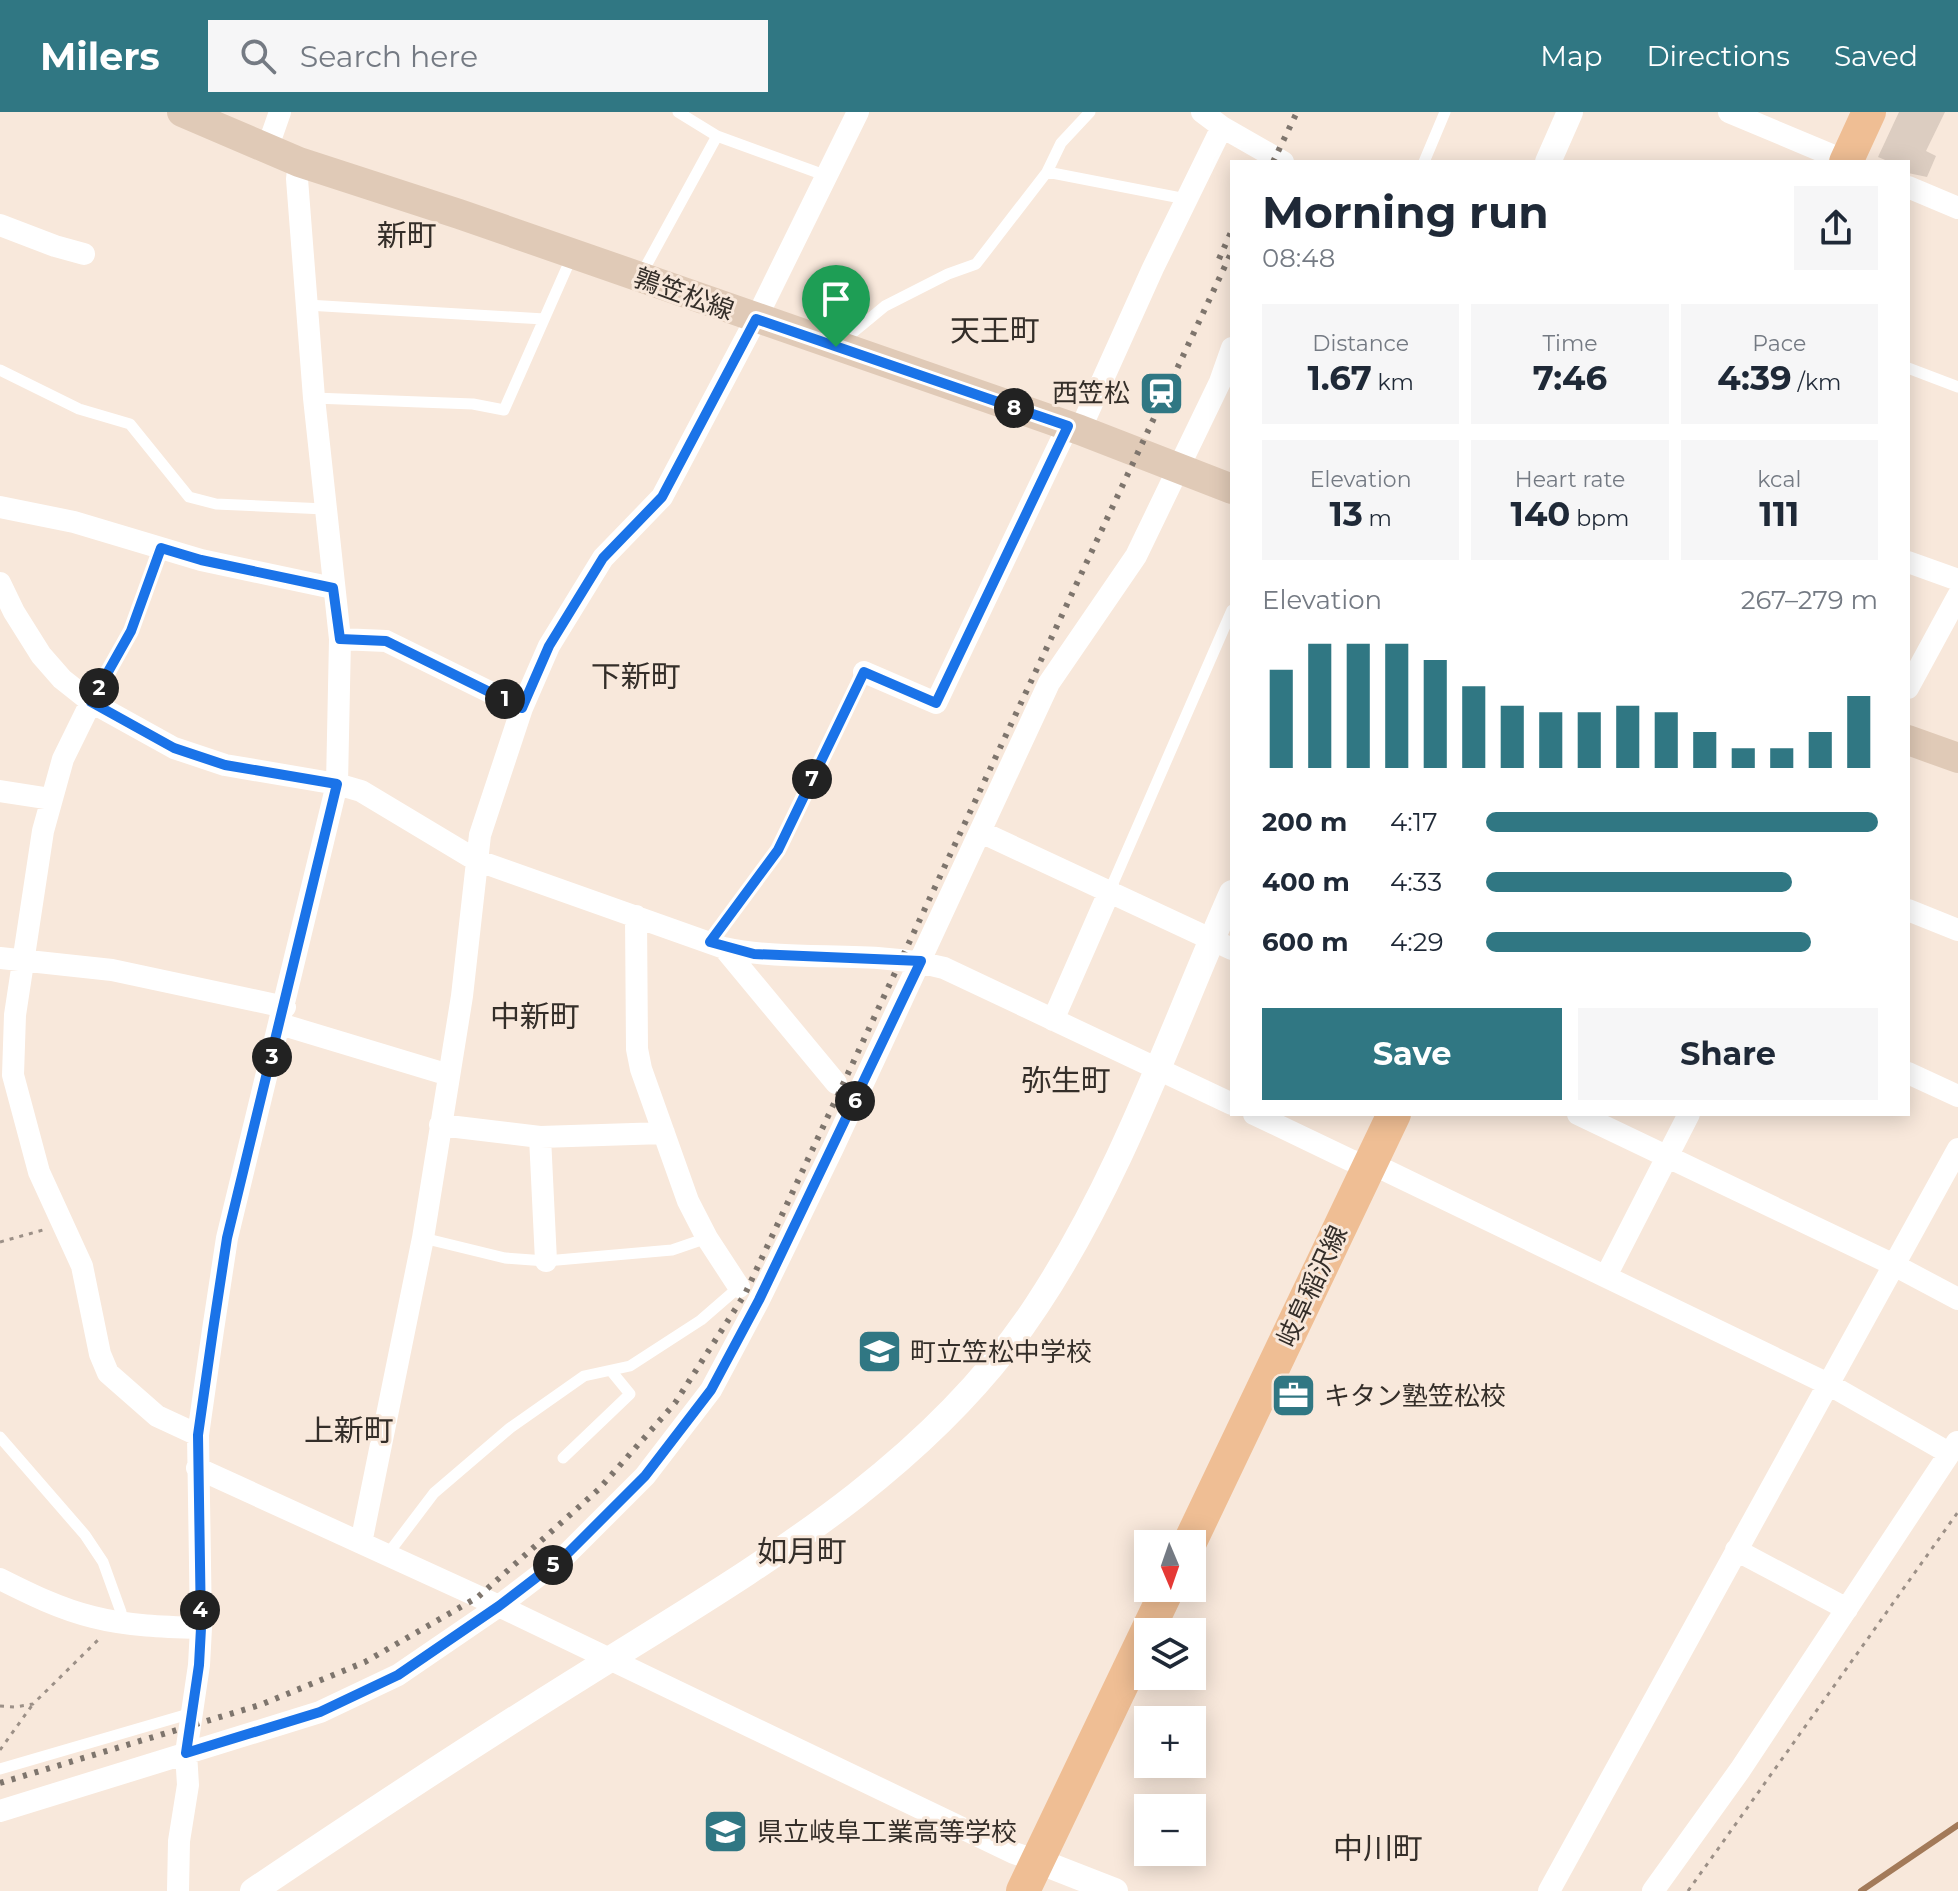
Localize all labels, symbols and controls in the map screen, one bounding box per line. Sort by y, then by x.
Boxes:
search box [208,20,768,92]
text: Milers [40,33,160,80]
icon: search [236,34,280,78]
text: Search here [300,38,478,75]
text: Map [1540,39,1602,73]
text: Directions [1646,39,1790,73]
text: Saved [1834,39,1918,73]
text: Morning run [1262,185,1549,239]
button: share [1794,186,1878,270]
district label: 新町 [377,217,437,254]
text: 08:48 [1262,242,1335,274]
street label: 鶉笠松線 [630,261,738,327]
pin [802,265,870,347]
icon: arrive [814,277,858,321]
district label: 天王町 [950,312,1040,349]
text: Distance [1312,330,1409,357]
text: Time [1542,330,1598,357]
text: Pace [1752,330,1806,357]
text: 1.67 [1307,357,1372,399]
text: 7:46 [1533,357,1607,399]
text: 4:39 [1717,357,1792,399]
station icon: 西笠松 [1137,369,1185,417]
text: km [1372,369,1414,396]
text: /km [1792,369,1841,396]
place label: 西笠松 [1052,377,1130,409]
pin: 8 [994,388,1034,428]
text: 8 [1007,394,1021,421]
text: Elevation [1310,466,1412,493]
text: Heart rate [1515,466,1625,493]
text: kcal [1757,466,1801,493]
text: 13 [1329,493,1363,535]
text: 140 [1511,493,1570,535]
text: 111 [1759,493,1799,535]
text: m [1363,505,1392,532]
text: bpm [1570,505,1629,532]
text: Elevation [1262,584,1382,616]
text: 267–279 m [1741,584,1878,616]
district label: 下新町 [591,658,681,695]
pin: 2 [79,668,119,708]
text: 2 [93,674,105,701]
pin: 1 [485,679,525,719]
text: 1 [501,685,509,712]
pin: 7 [792,759,832,799]
text: 7 [805,765,819,792]
text: 200 m [1262,806,1347,838]
text: 4:17 [1390,806,1438,838]
text: 400 m [1262,866,1350,898]
text: 4:33 [1390,866,1442,898]
text: 600 m [1262,926,1349,958]
text: 4:29 [1390,926,1443,958]
district label: 中新町 [490,998,580,1035]
button: Save [1262,1008,1562,1100]
button: Share [1578,1008,1878,1100]
pin: 3 [252,1037,292,1077]
text: 3 [265,1043,279,1070]
district label: 弥生町 [1021,1062,1111,1099]
pin: 6 [835,1081,875,1121]
text: 6 [848,1087,862,1114]
street label: 岐阜稲沢線 [1270,1220,1354,1352]
school or university icon: 町立笠松中学校 [855,1328,903,1376]
place label: 町立笠松中学校 [910,1336,1092,1368]
office icon: キタン塾笠松校 [1269,1372,1317,1420]
place label: キタン塾笠松校 [1324,1380,1506,1412]
district label: 上新町 [304,1412,394,1449]
north arrow [1134,1530,1206,1602]
map controls [1134,1530,1206,1866]
district label: 如月町 [757,1533,847,1570]
pin: 5 [533,1545,573,1585]
text: 5 [546,1551,560,1578]
pin: 4 [180,1590,220,1630]
text: 4 [192,1596,208,1623]
button: layers [1134,1618,1206,1690]
button: + [1134,1706,1206,1778]
button: − [1134,1794,1206,1866]
school or university icon: 県立岐阜工業高等学校 [702,1808,750,1856]
place label: 県立岐阜工業高等学校 [757,1816,1017,1848]
district label: 中川町 [1333,1830,1423,1867]

